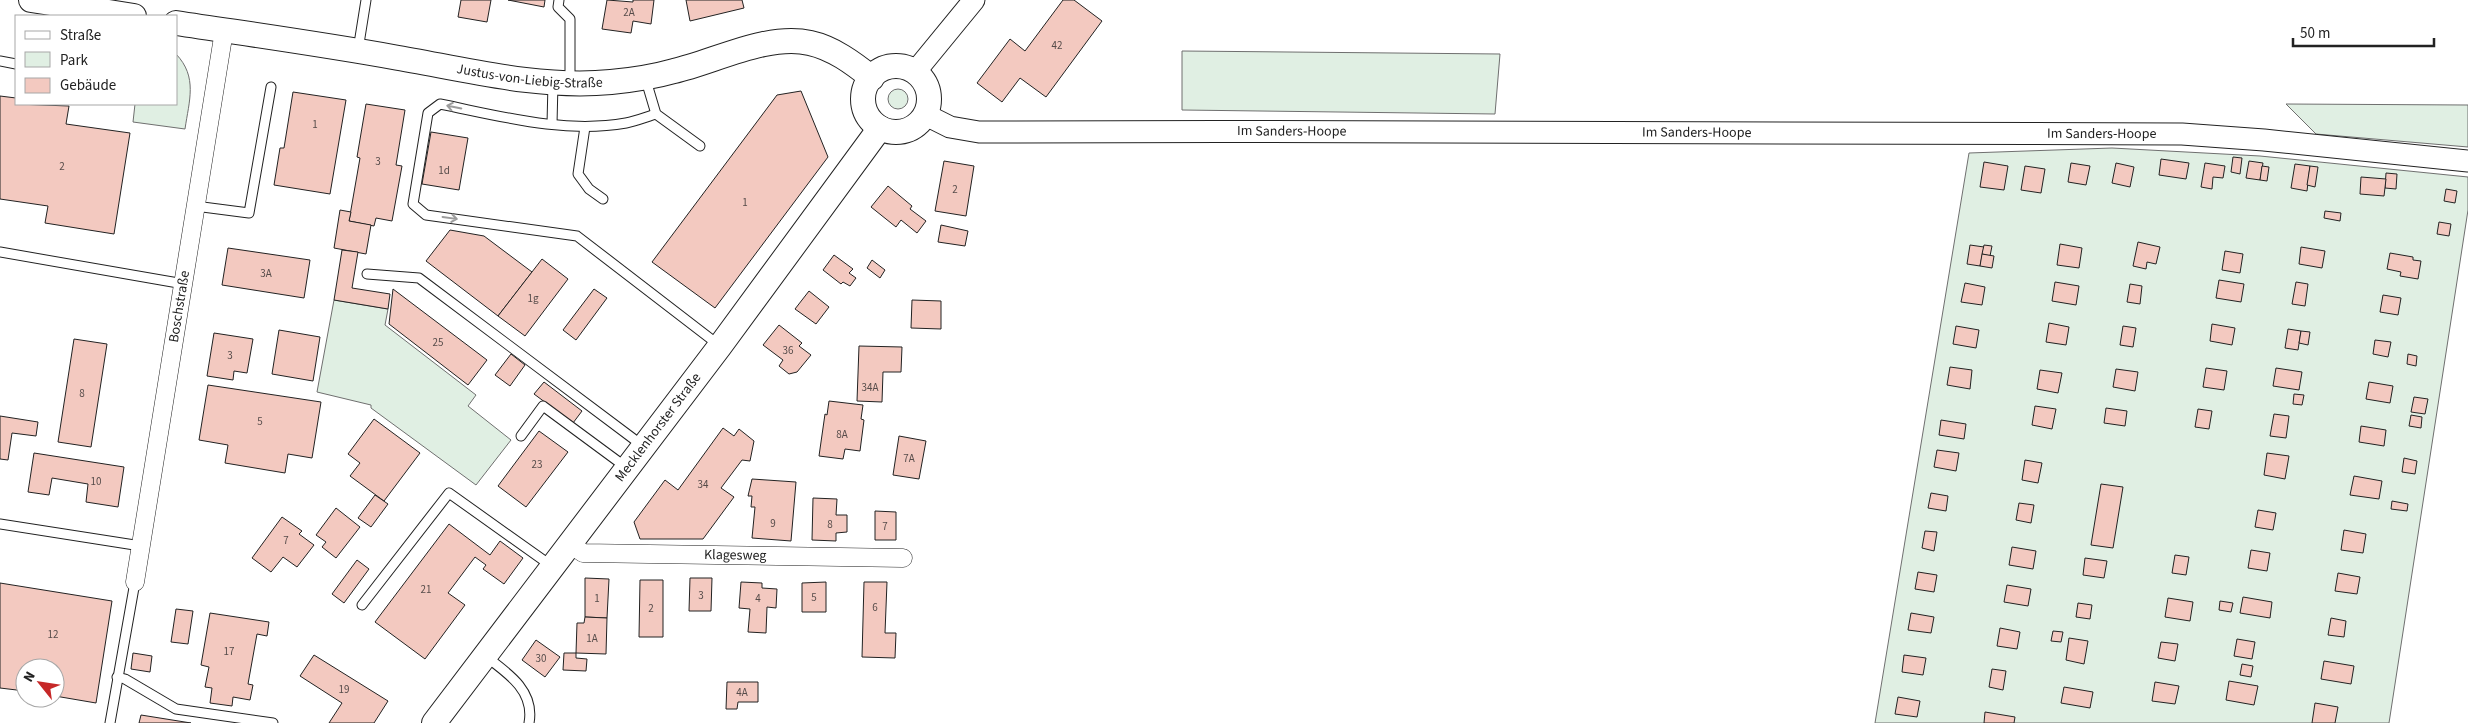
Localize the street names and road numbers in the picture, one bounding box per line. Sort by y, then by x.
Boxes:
street label: Justus-von-Liebig-Straße [455,59,603,93]
street label: Im Sanders-Hoope [1237,121,1346,142]
street label: Im Sanders-Hoope [1642,122,1751,143]
street label: Im Sanders-Hoope [2047,124,2156,144]
street label: Boschstraße [164,269,195,344]
street label: Mecklenhorster Straße [610,369,706,486]
street label: Klagesweg [704,545,766,566]

